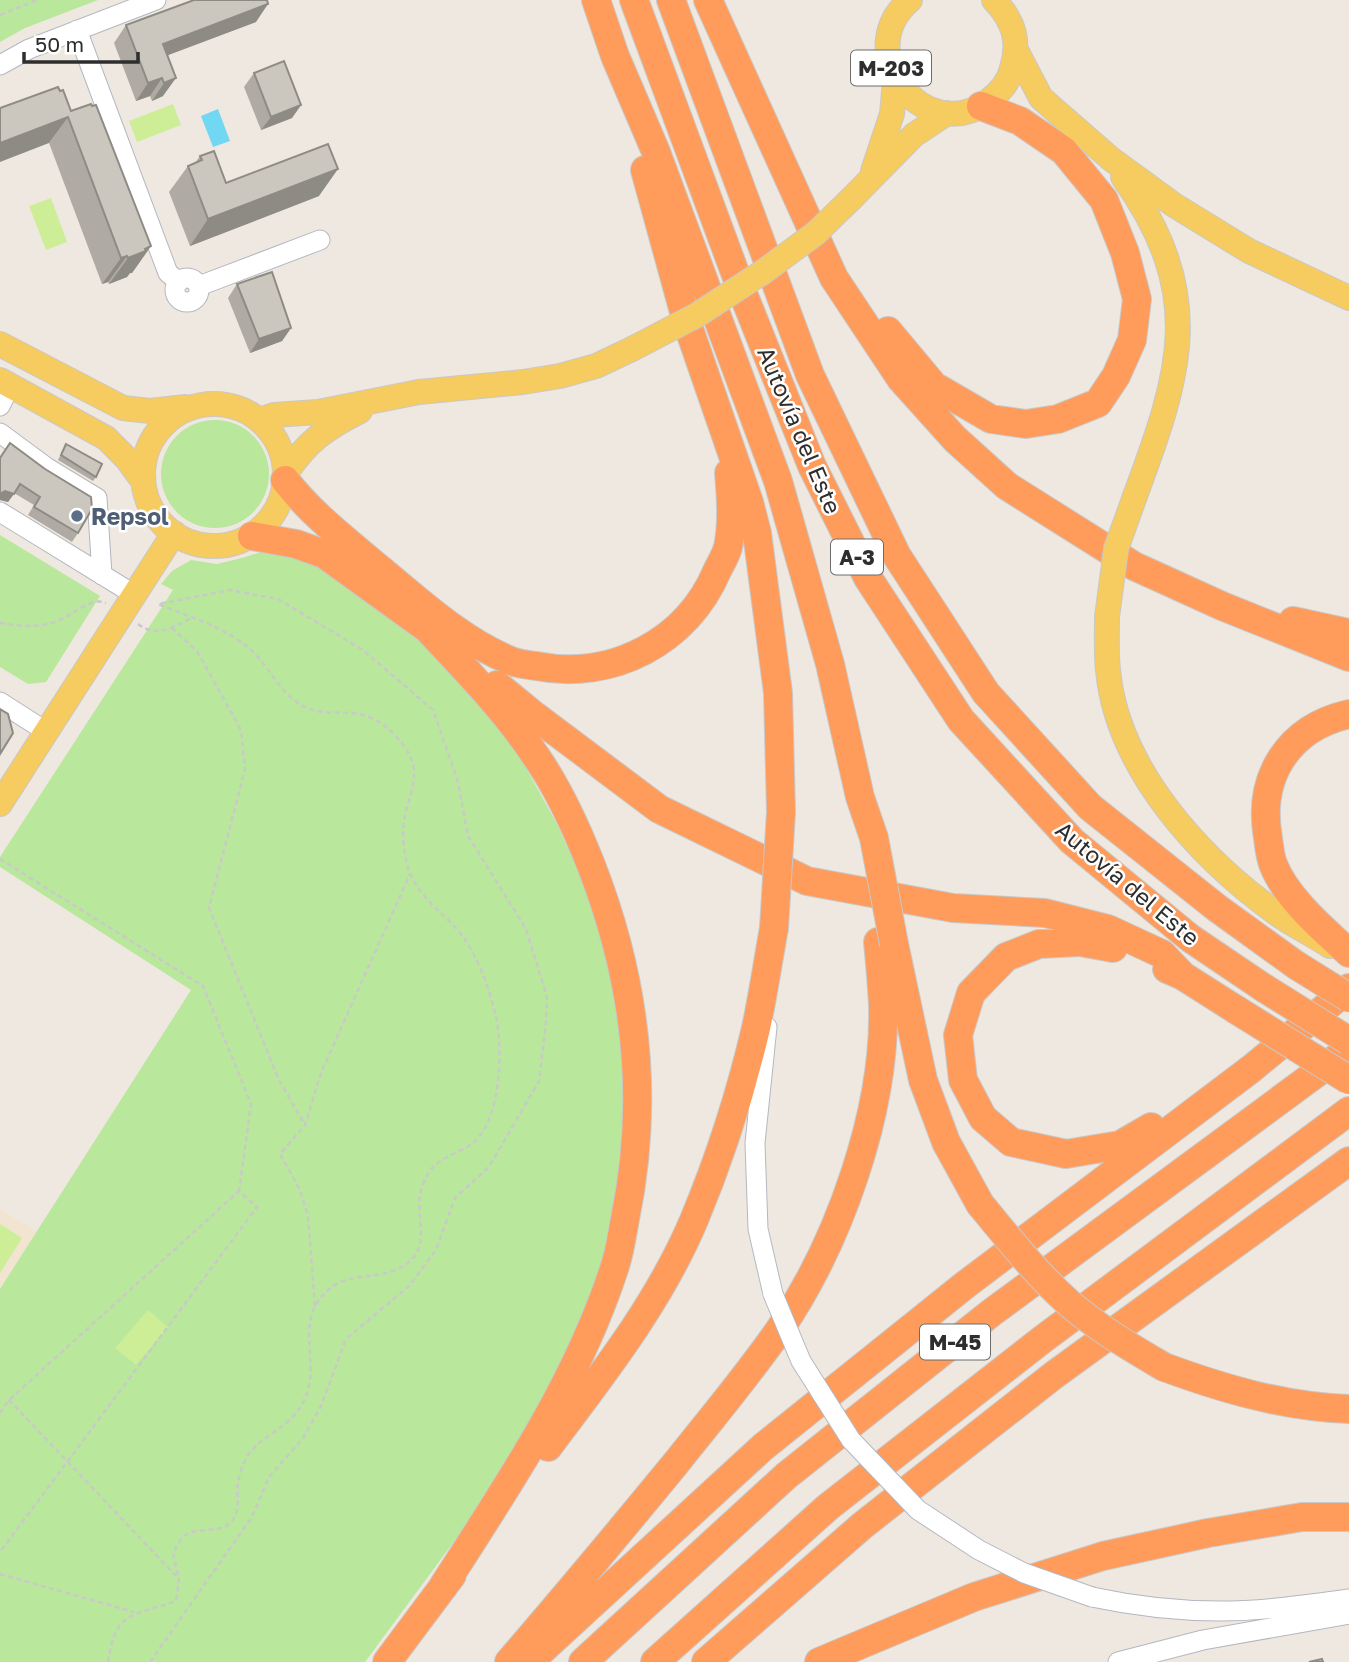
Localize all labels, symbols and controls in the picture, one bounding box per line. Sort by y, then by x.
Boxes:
scale bar [24,21,138,65]
text: 50 m [35,31,84,57]
road number: M-203 [851,50,931,86]
street label: Autovía del Este [752,342,848,518]
place label: Repsol [91,502,169,530]
marker: Repsol [69,508,85,524]
road number: A-3 [831,540,883,574]
street label: Autovía del Este [1051,815,1205,951]
road number: M-45 [920,1324,990,1360]

